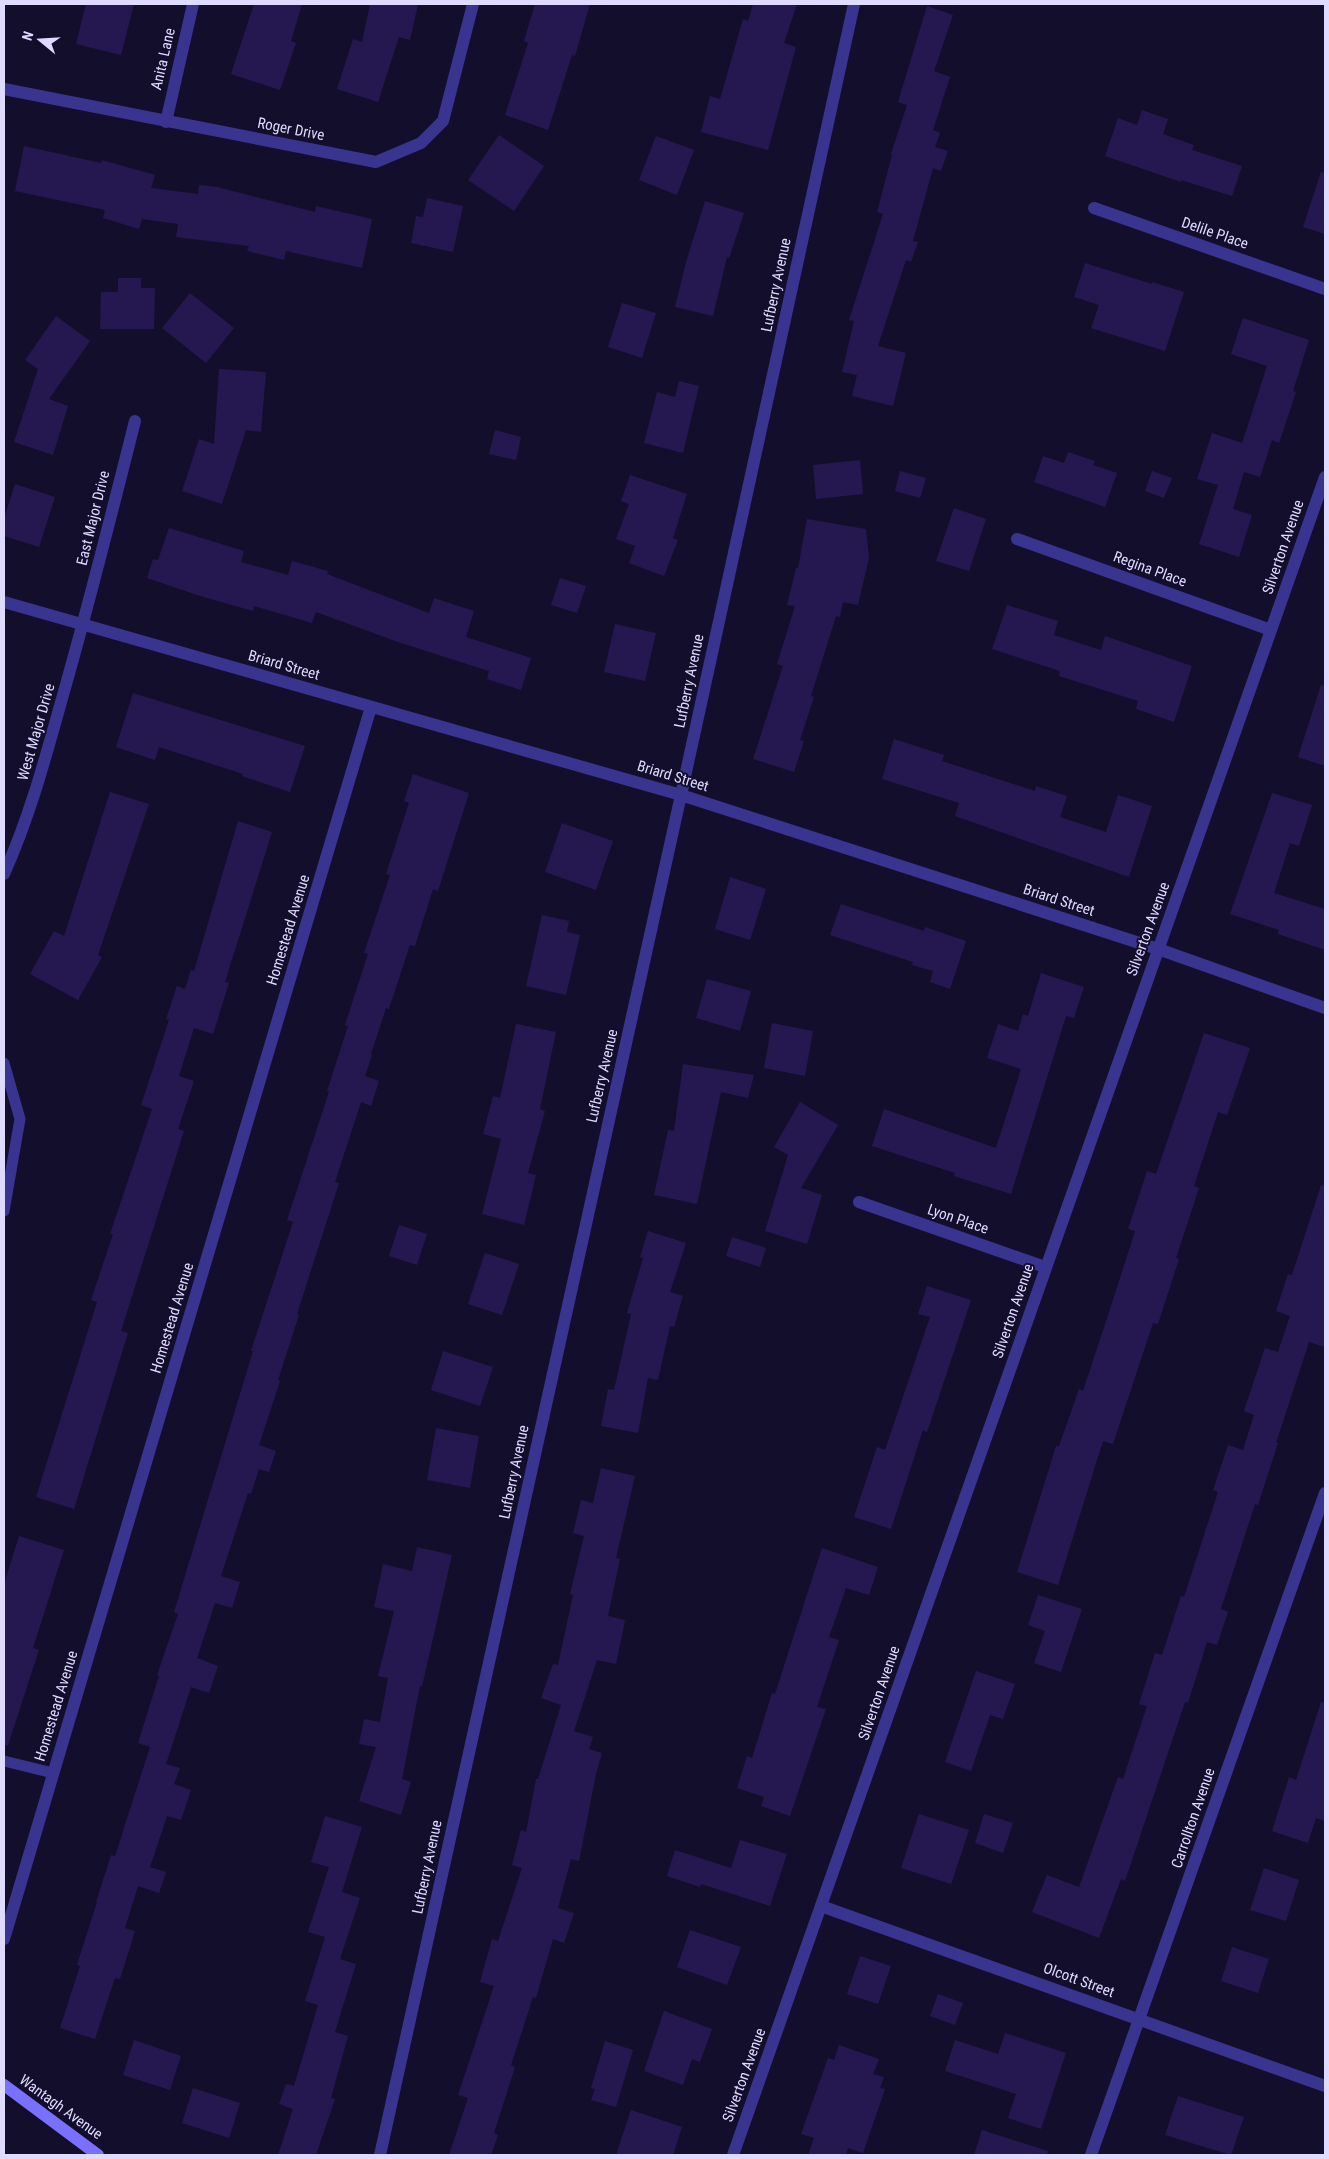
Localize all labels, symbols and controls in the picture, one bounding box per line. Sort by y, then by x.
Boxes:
north arrow [15,15,65,65]
street label: Anita Lane [147,26,179,92]
text: N [19,29,37,43]
street label: Roger Drive [256,114,326,144]
street label: Delile Place [1179,213,1251,253]
street label: Lufberry Avenue [757,236,795,334]
street label: East Major Drive [73,469,113,567]
street label: Silverton Avenue [1258,497,1308,597]
street label: Regina Place [1111,547,1189,591]
street label: Lufberry Avenue [670,632,708,730]
street label: Briard Street [246,646,322,684]
street label: West Major Drive [14,681,58,783]
street label: Briard Street [635,757,711,795]
street label: Homestead Avenue [263,873,313,987]
street label: Briard Street [1021,880,1097,920]
street label: Silverton Avenue [1123,880,1173,978]
street label: Lufberry Avenue [583,1028,621,1124]
street label: Lyon Place [925,1200,991,1238]
street label: Homestead Avenue [147,1261,197,1375]
street label: Silverton Avenue [988,1261,1038,1361]
street label: Lufberry Avenue [495,1423,533,1521]
street label: Silverton Avenue [854,1643,904,1743]
street label: Homestead Avenue [31,1649,81,1763]
street label: Carrollton Avenue [1167,1766,1219,1870]
street label: Lufberry Avenue [408,1818,446,1916]
street label: Olcott Street [1041,1959,1117,2001]
street label: Silverton Avenue [719,2026,769,2124]
street label: Wantagh Avenue [16,2071,106,2143]

